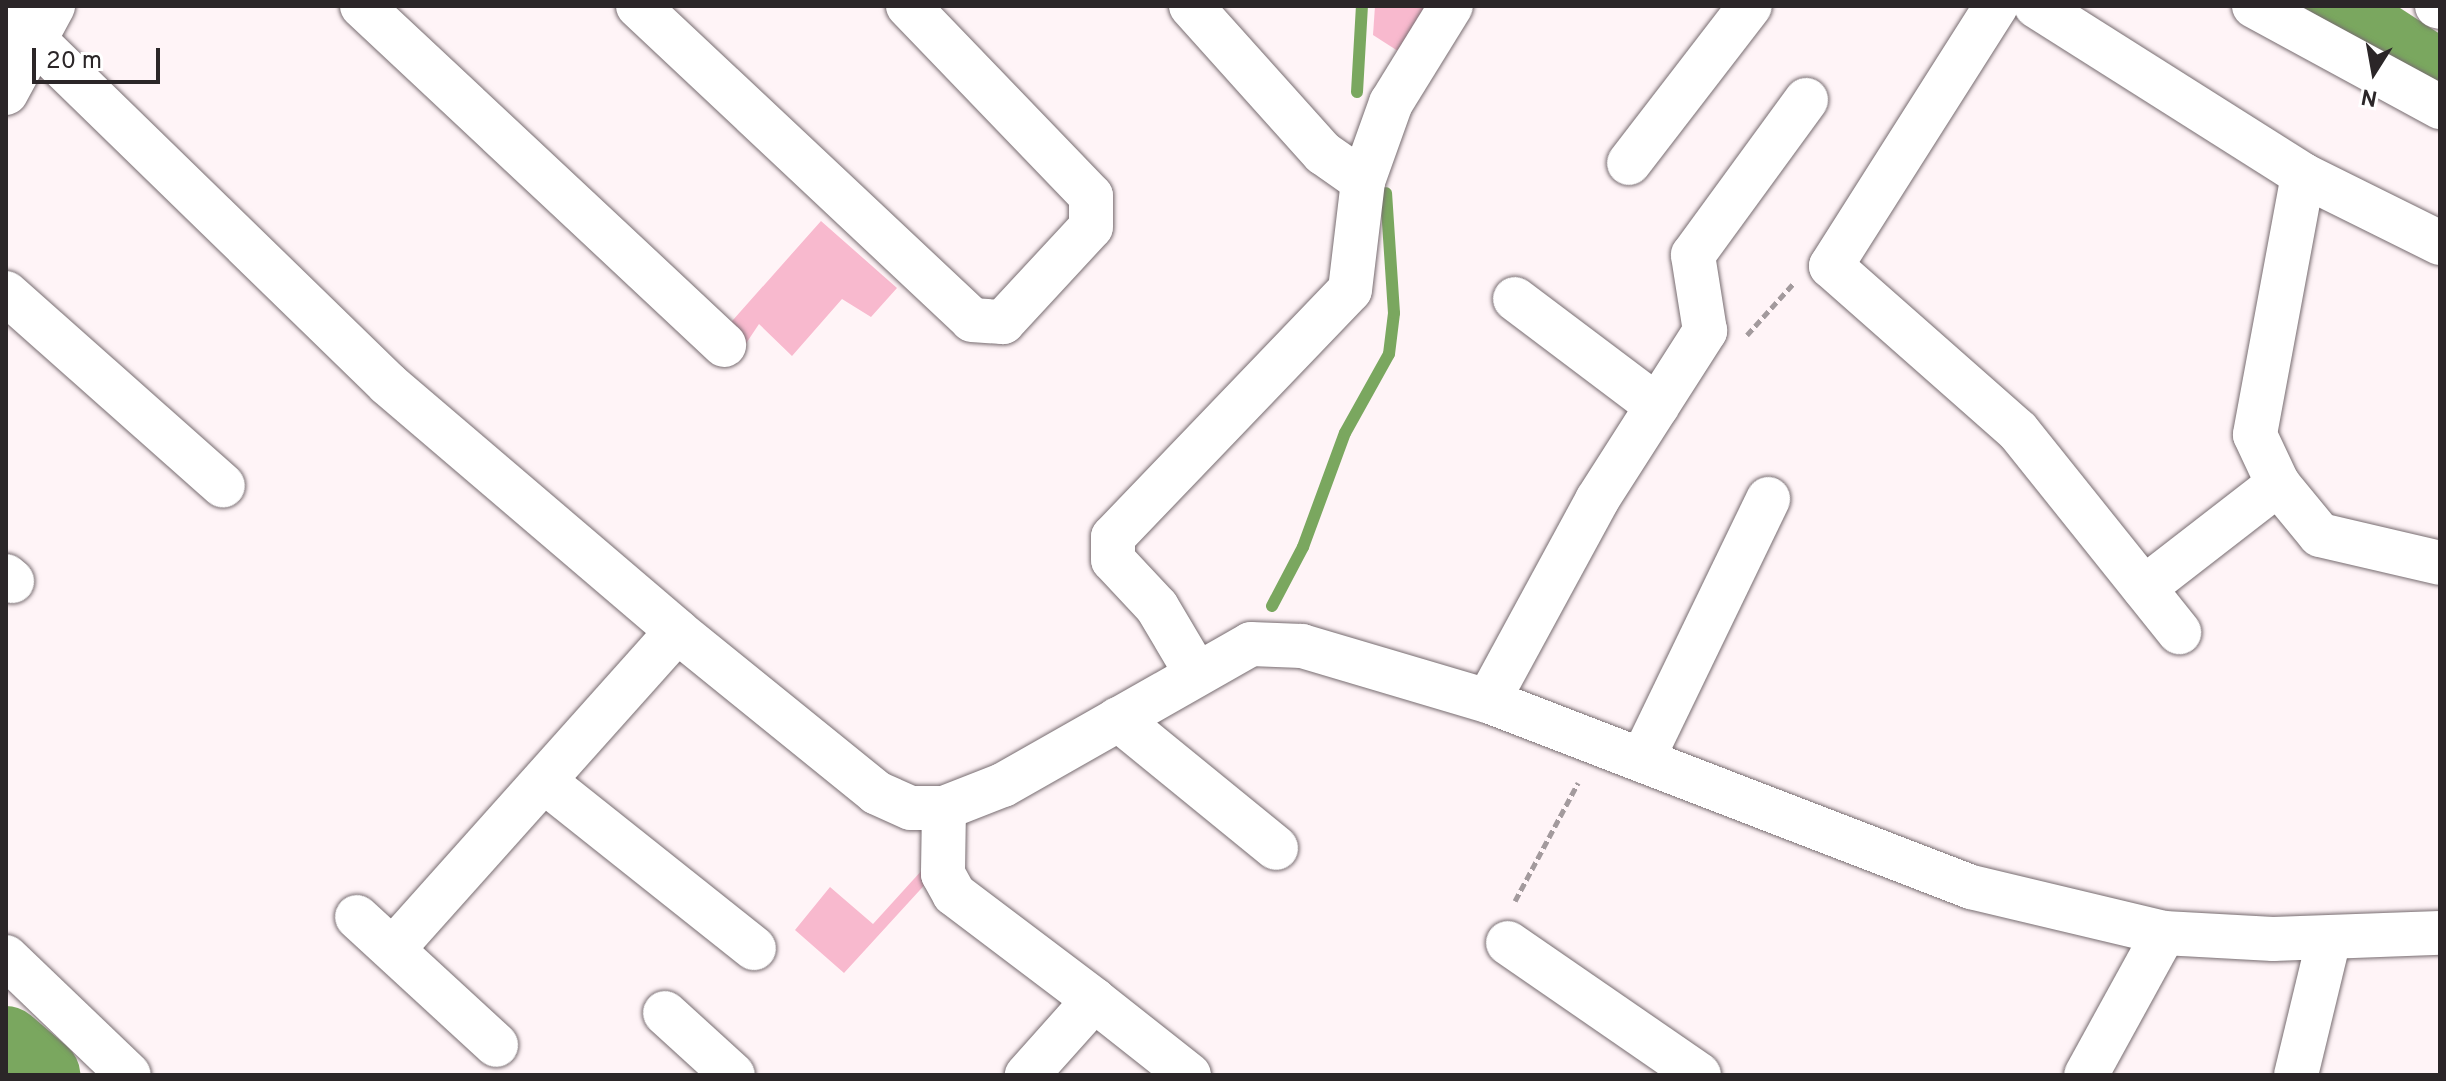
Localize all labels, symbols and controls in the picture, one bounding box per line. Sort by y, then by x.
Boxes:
scale bar [36,32,164,82]
north arrow [2334,32,2414,112]
text: 20 m [46,47,102,77]
text: N [2359,81,2380,111]

